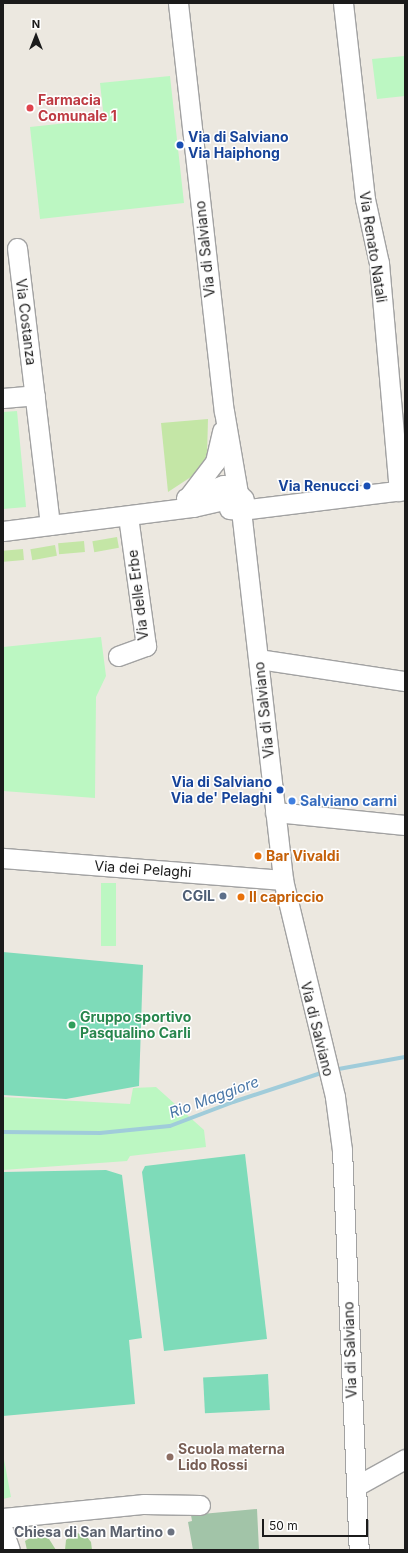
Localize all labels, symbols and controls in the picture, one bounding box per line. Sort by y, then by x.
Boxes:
north arrow [16,16,56,56]
text: N [32,17,40,31]
place label: Farmacia Comunale 1 [38,92,117,124]
marker: Farmacia Comunale 1 [25,103,35,113]
place label: Via di Salviano Via Haiphong [188,129,288,162]
marker: Via di Salviano Via Haiphong [175,140,185,150]
street label: Via Renato Natali [356,190,390,304]
street label: Via di Salviano [192,200,218,298]
street label: Via Costanza [12,278,40,366]
place label: Via Renucci [278,478,359,494]
marker: Via Renucci [362,481,372,491]
street label: Via delle Erbe [124,549,152,641]
street label: Via di Salviano [251,661,277,759]
place label: Via di Salviano Via de' Pelaghi [171,774,272,806]
marker: Via di Salviano Via de' Pelaghi [275,785,285,795]
place label: Salviano carni [300,793,397,809]
marker: Salviano carni [287,796,297,806]
place label: Bar Vivaldi [266,848,339,864]
marker: Bar Vivaldi [253,851,263,861]
street label: Via dei Pelaghi [94,857,192,881]
place label: CGIL [182,888,215,904]
place label: Il capriccio [249,889,324,905]
marker: CGIL [218,891,228,901]
marker: Il capriccio [236,892,246,902]
street label: Via di Salviano [297,980,337,1078]
place label: Gruppo sportivo Pasqualino Carli [80,1009,191,1042]
marker: Gruppo sportivo Pasqualino Carli [67,1020,77,1030]
water label: Rio Maggiore [167,1072,261,1122]
street label: Via di Salviano [340,1301,360,1399]
place label: Scuola materna Lido Rossi [178,1441,285,1474]
marker: Scuola materna Lido Rossi [165,1452,175,1462]
scale bar [264,1511,370,1537]
text: 50 m [269,1518,298,1533]
place label: Chiesa di San Martino [14,1524,163,1540]
marker: Chiesa di San Martino [166,1527,176,1537]

